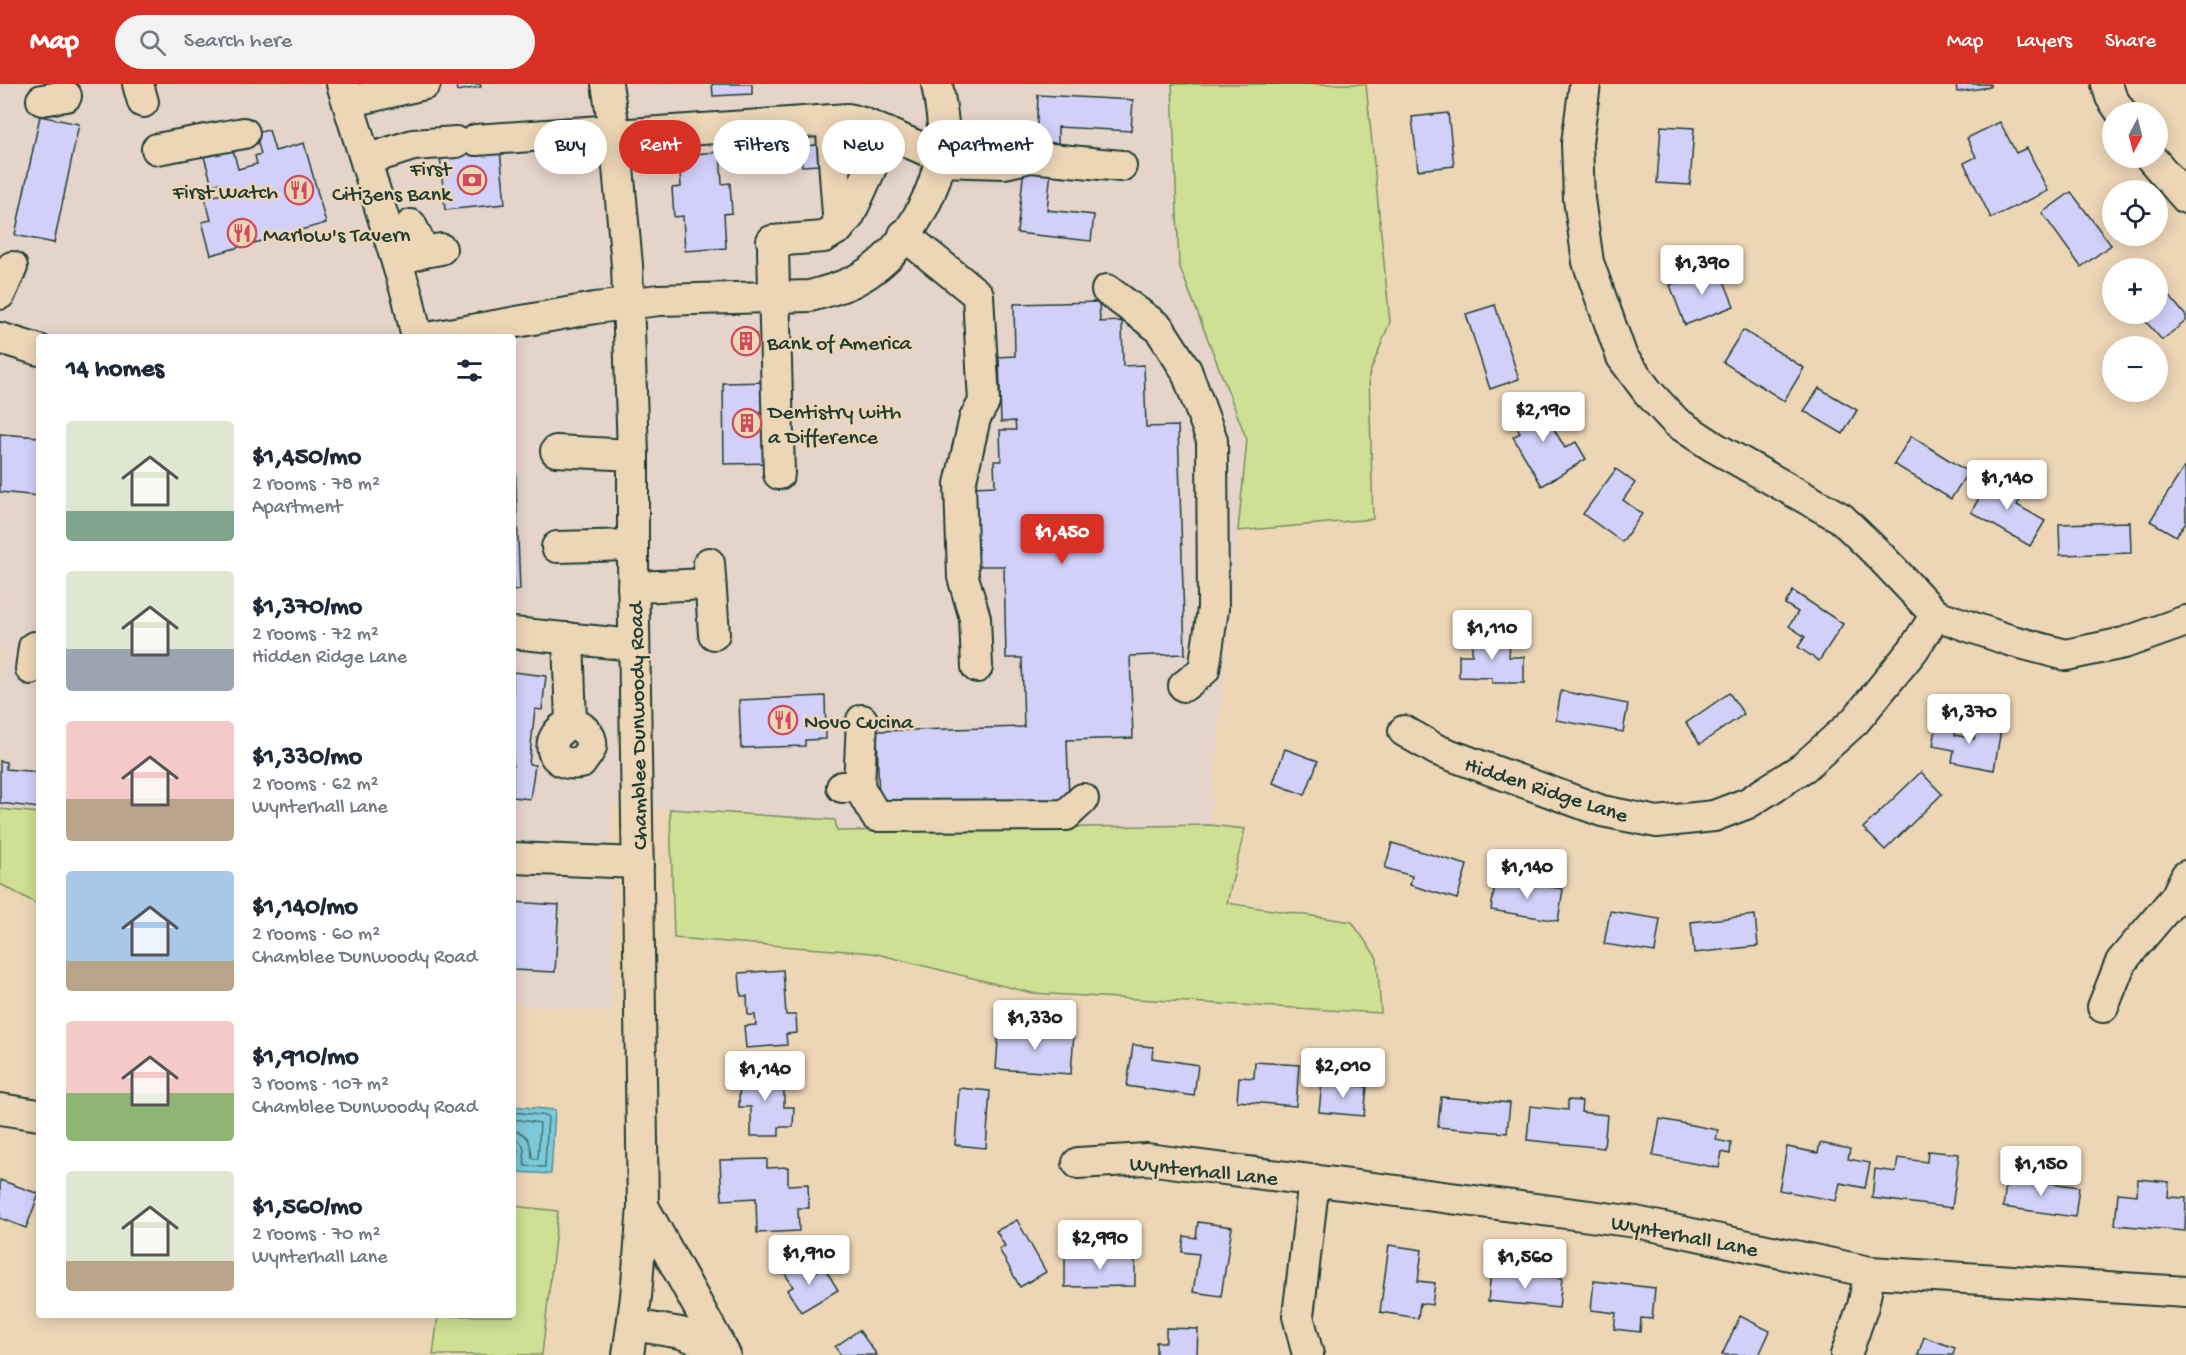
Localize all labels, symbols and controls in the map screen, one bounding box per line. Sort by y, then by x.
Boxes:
search box [115,15,535,69]
text: Map [30,26,79,59]
icon: search [136,26,169,59]
text: Search here [184,29,292,55]
text: Map [1947,30,1983,55]
text: Layers [2016,30,2072,55]
text: Share [2105,30,2156,55]
north arrow [2102,102,2168,168]
map controls [2102,102,2168,402]
chip: Buy [534,120,607,174]
chip: Rent [619,120,701,174]
chip: Filters [713,120,810,174]
chip: New [822,120,905,174]
chip: Apartment [917,120,1053,174]
place label: First Citizens Bank [332,158,453,209]
bank icon: First Citizens Bank [456,164,488,196]
restaurant icon: First Watch [283,174,315,206]
button: locate [2102,180,2168,246]
place label: First Watch [172,181,278,207]
restaurant icon: Marlow's Tavern [226,217,258,249]
place label: Marlow's Tavern [263,224,411,250]
pin: $1,390 [1653,245,1751,296]
text: $1,390 [1674,253,1730,276]
button: + [2102,258,2168,324]
building icon: Bank of America [730,325,762,357]
place label: Bank of America [766,332,912,358]
button: − [2102,336,2168,402]
icon: filters [453,354,486,387]
text: 14 homes [66,355,164,386]
pin: $2,190 [1494,392,1592,443]
text: $2,190 [1516,400,1570,423]
place label: Dentistry with a Difference [766,401,902,452]
building icon: Dentistry with a Difference [731,407,763,439]
text: $1,450/mo [252,443,361,474]
icon: home [114,445,186,517]
pin: $1,140 [1958,460,2056,511]
text: $1,140 [1981,468,2033,491]
text: 2 rooms · 78 m² [252,474,380,497]
text: Apartment [252,497,342,520]
pin: $1,450 [1013,514,1111,565]
text: $1,450 [1035,522,1089,545]
text: $1,370/mo [252,593,362,624]
icon: home [114,595,186,667]
street label: Chamblee Dunwoody Road [625,600,655,850]
pin: $1,110 [1443,610,1541,661]
text: $1,110 [1467,618,1517,641]
text: 2 rooms · 72 m² [252,624,379,647]
text: Hidden Ridge Lane [252,647,407,670]
pin: $1,370 [1920,694,2018,745]
text: $1,370 [1941,702,1997,725]
restaurant icon: Novo Cucina [767,704,799,736]
place label: Novo Cucina [804,711,914,737]
text: $1,330/mo [252,743,362,774]
icon: home [114,745,186,817]
street label: Hidden Ridge Lane [1461,753,1631,831]
text: 2 rooms · 62 m² [252,774,379,797]
text: Wynterhall Lane [252,797,388,820]
pin: $1,140 [1478,849,1576,900]
text: $1,140 [1501,857,1553,880]
text: $1,140/mo [252,893,358,924]
icon: home [114,895,186,967]
text: 2 rooms · 60 m² [252,924,380,947]
text: Chamblee Dunwoody Road [252,947,477,970]
pin: $1,330 [986,1000,1084,1051]
text: $1,330 [1007,1008,1063,1031]
text: $1,910/mo [252,1043,359,1074]
icon: home [114,1045,186,1117]
pin: $2,010 [1294,1048,1392,1099]
pin: $1,140 [716,1051,814,1102]
text: $2,010 [1315,1056,1371,1079]
text: $1,140 [739,1059,791,1082]
text: 3 rooms · 107 m² [252,1074,389,1097]
text: Chamblee Dunwoody Road [252,1097,477,1120]
pin: $1,150 [1992,1146,2090,1197]
street label: Wynterhall Lane [1128,1152,1280,1194]
text: $1,150 [2014,1154,2068,1177]
text: $1,560/mo [252,1193,362,1224]
icon: home [114,1195,186,1267]
street label: Wynterhall Lane [1609,1211,1761,1265]
pin: $2,990 [1051,1220,1149,1271]
text: 2 rooms · 70 m² [252,1224,380,1247]
text: $2,990 [1072,1228,1128,1251]
pin: $1,910 [760,1235,858,1286]
pin: $1,560 [1476,1239,1574,1290]
text: $1,910 [783,1243,835,1266]
text: Wynterhall Lane [252,1247,388,1270]
text: $1,560 [1497,1247,1553,1270]

